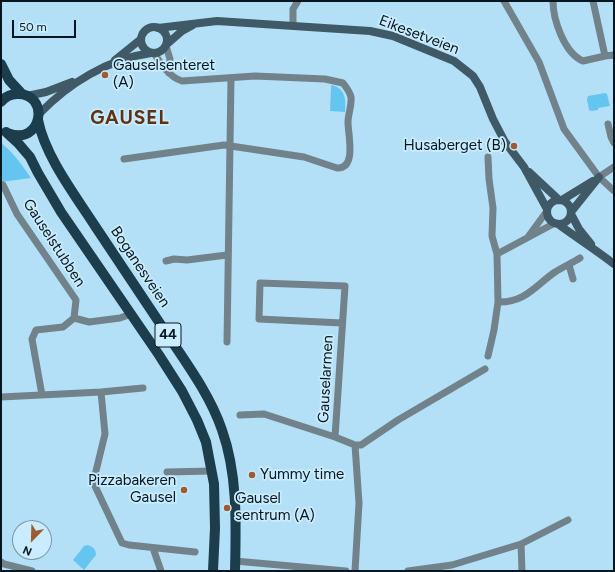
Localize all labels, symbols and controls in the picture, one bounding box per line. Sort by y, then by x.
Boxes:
street label: Eikesetveien [376,11,462,59]
scale bar [14,12,78,38]
text: 50 m [19,20,47,34]
place label: Gauselsenteret (A) [113,57,215,92]
marker: Gauselsenteret (A) [100,70,110,80]
district label: GAUSEL [90,107,170,129]
place label: Husaberget (B) [404,137,506,155]
marker: Husaberget (B) [509,141,519,151]
street label: Gauselstubben [19,196,89,290]
street label: Boganesveien [106,223,174,311]
road number: 44 [155,323,181,347]
street label: Gauselarmen [315,335,337,423]
place label: Yummy time [260,466,344,484]
marker: Yummy time [247,470,257,480]
place label: Pizzabakeren Gausel [88,472,176,507]
marker: Pizzabakeren Gausel [179,485,189,495]
place label: Gausel sentrum (A) [235,490,315,525]
marker: Gausel sentrum (A) [222,503,232,513]
north arrow [12,520,52,560]
text: N [21,543,34,558]

